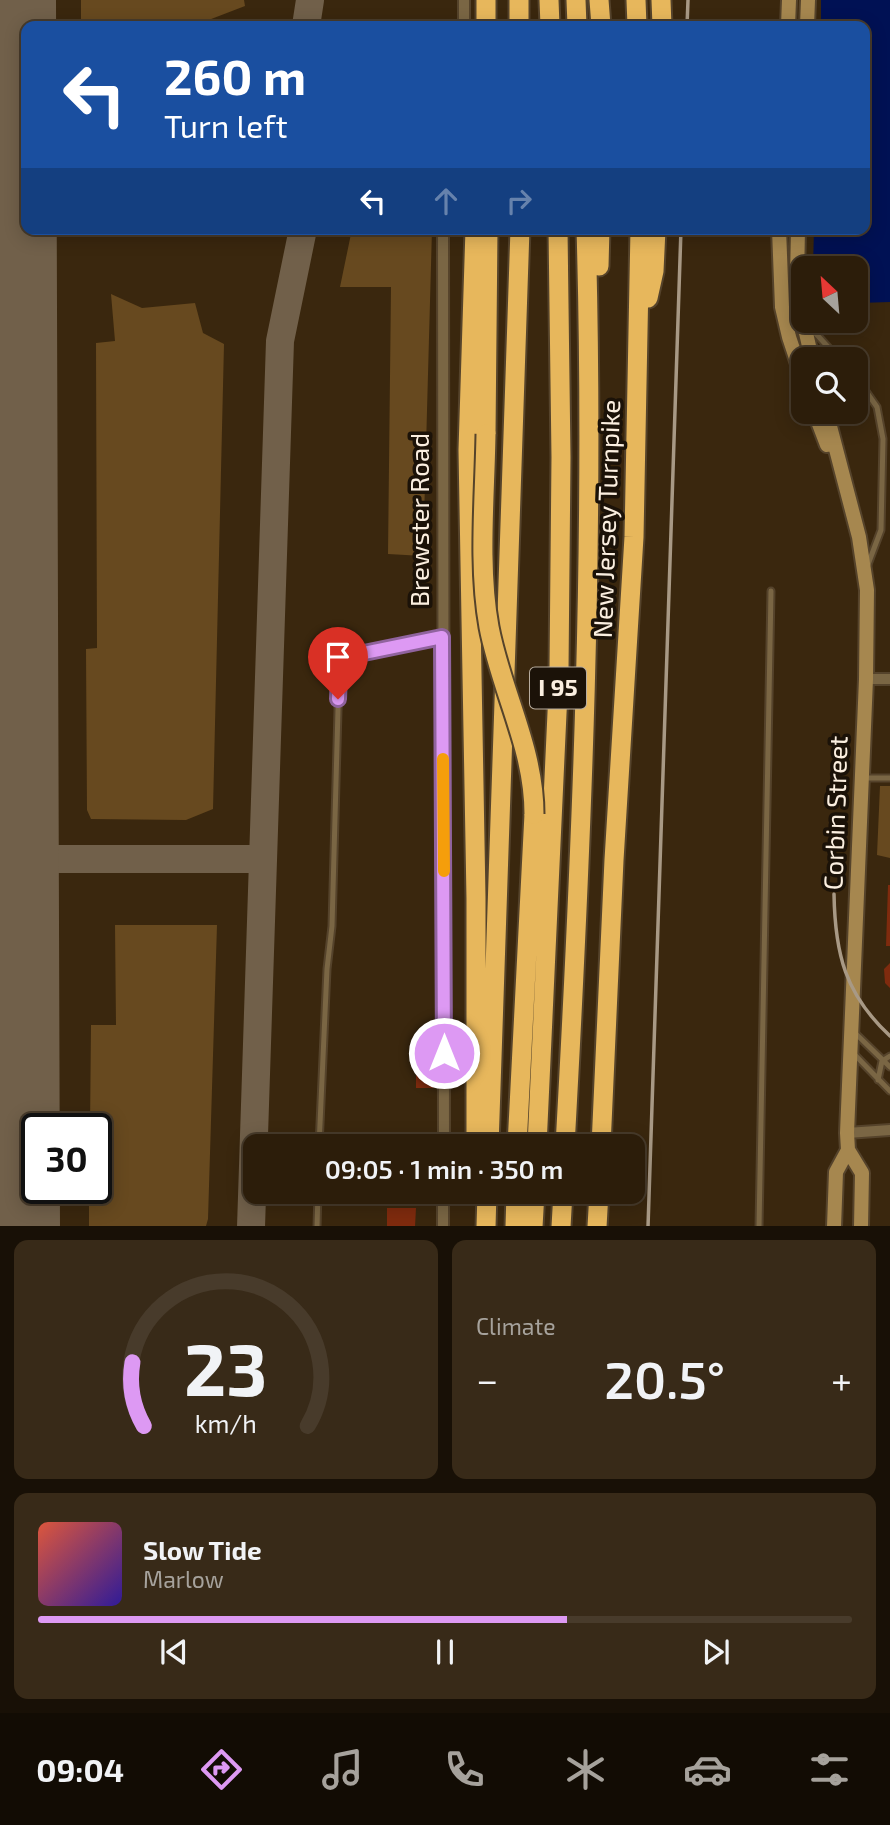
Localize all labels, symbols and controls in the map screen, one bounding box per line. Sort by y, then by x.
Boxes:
text: 260 m [164,46,306,105]
icon: left [49,49,140,140]
text: Turn left [164,106,288,144]
icon: left [354,182,392,220]
icon: ahead [427,182,465,220]
icon: right [500,182,538,220]
north arrow [791,256,868,332]
map controls [791,256,868,424]
button: search [791,347,868,424]
street label: New Jersey Turnpike [586,399,625,639]
street label: Brewster Road [403,433,434,607]
pin [308,627,368,699]
icon: arrive [319,638,357,676]
road number: I 95 [530,668,586,708]
street label: Corbin Street [816,735,853,891]
position arrow [407,1016,481,1090]
speed limit sign: 30 [21,1113,112,1204]
text: 09:05 · 1 min · 350 m [325,1153,563,1184]
text: Climate [476,1312,556,1340]
text: 23 [184,1323,268,1411]
text: 20.5° [604,1347,725,1409]
text: − [476,1356,498,1402]
text: + [831,1356,852,1402]
text: km/h [195,1407,257,1437]
text: Slow Tide [143,1534,262,1565]
text: Marlow [143,1565,224,1593]
icon: previous [155,1633,193,1671]
icon: pause [426,1633,464,1671]
icon: next [697,1633,735,1671]
icon: directions [197,1745,246,1794]
icon: music [318,1745,367,1794]
icon: phone [440,1745,489,1794]
icon: climate [561,1745,610,1794]
icon: car [683,1745,732,1794]
icon: filters [805,1745,854,1794]
text: 09:04 [36,1750,124,1788]

